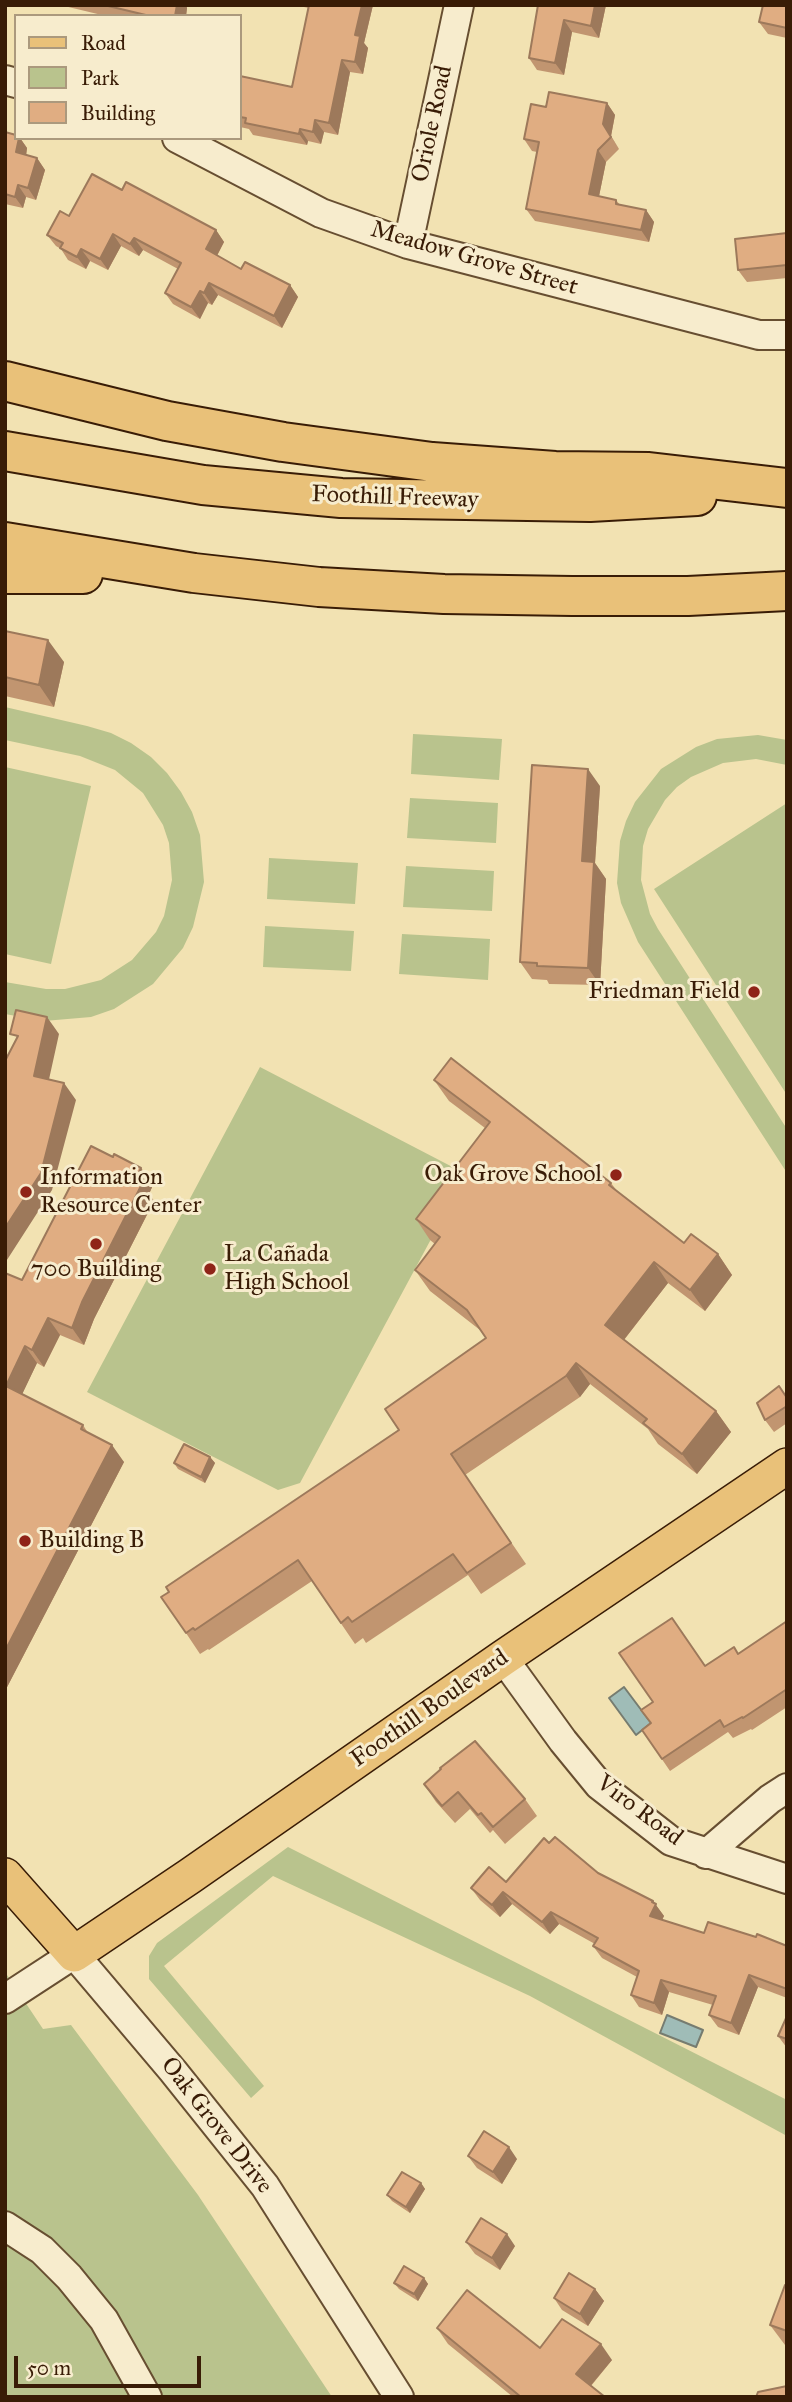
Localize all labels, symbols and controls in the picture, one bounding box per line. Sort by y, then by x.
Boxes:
legend [14,14,242,140]
text: Road [81,30,126,56]
street label: Oriole Road [407,63,459,185]
text: Park [81,65,119,91]
text: Building [81,100,155,126]
street label: Meadow Grove Street [367,216,581,302]
street label: Foothill Freeway [311,481,479,515]
place label: Friedman Field [588,978,740,1006]
marker: Friedman Field [746,984,762,1000]
place label: Oak Grove School [424,1161,602,1189]
place label: Information Resource Center [40,1164,201,1220]
marker: Oak Grove School [608,1167,624,1183]
marker: Information Resource Center [18,1184,34,1200]
marker: 700 Building [88,1236,104,1252]
place label: La Cañada High School [224,1241,349,1297]
place label: 700 Building [31,1256,161,1284]
marker: La Cañada High School [202,1261,218,1277]
place label: Building B [39,1527,145,1555]
marker: Building B [17,1533,33,1549]
street label: Foothill Boulevard [346,1644,514,1774]
street label: Viro Road [590,1769,688,1853]
street label: Oak Grove Drive [154,2052,278,2200]
scale bar [18,2342,205,2386]
text: 50 m [27,2355,71,2381]

